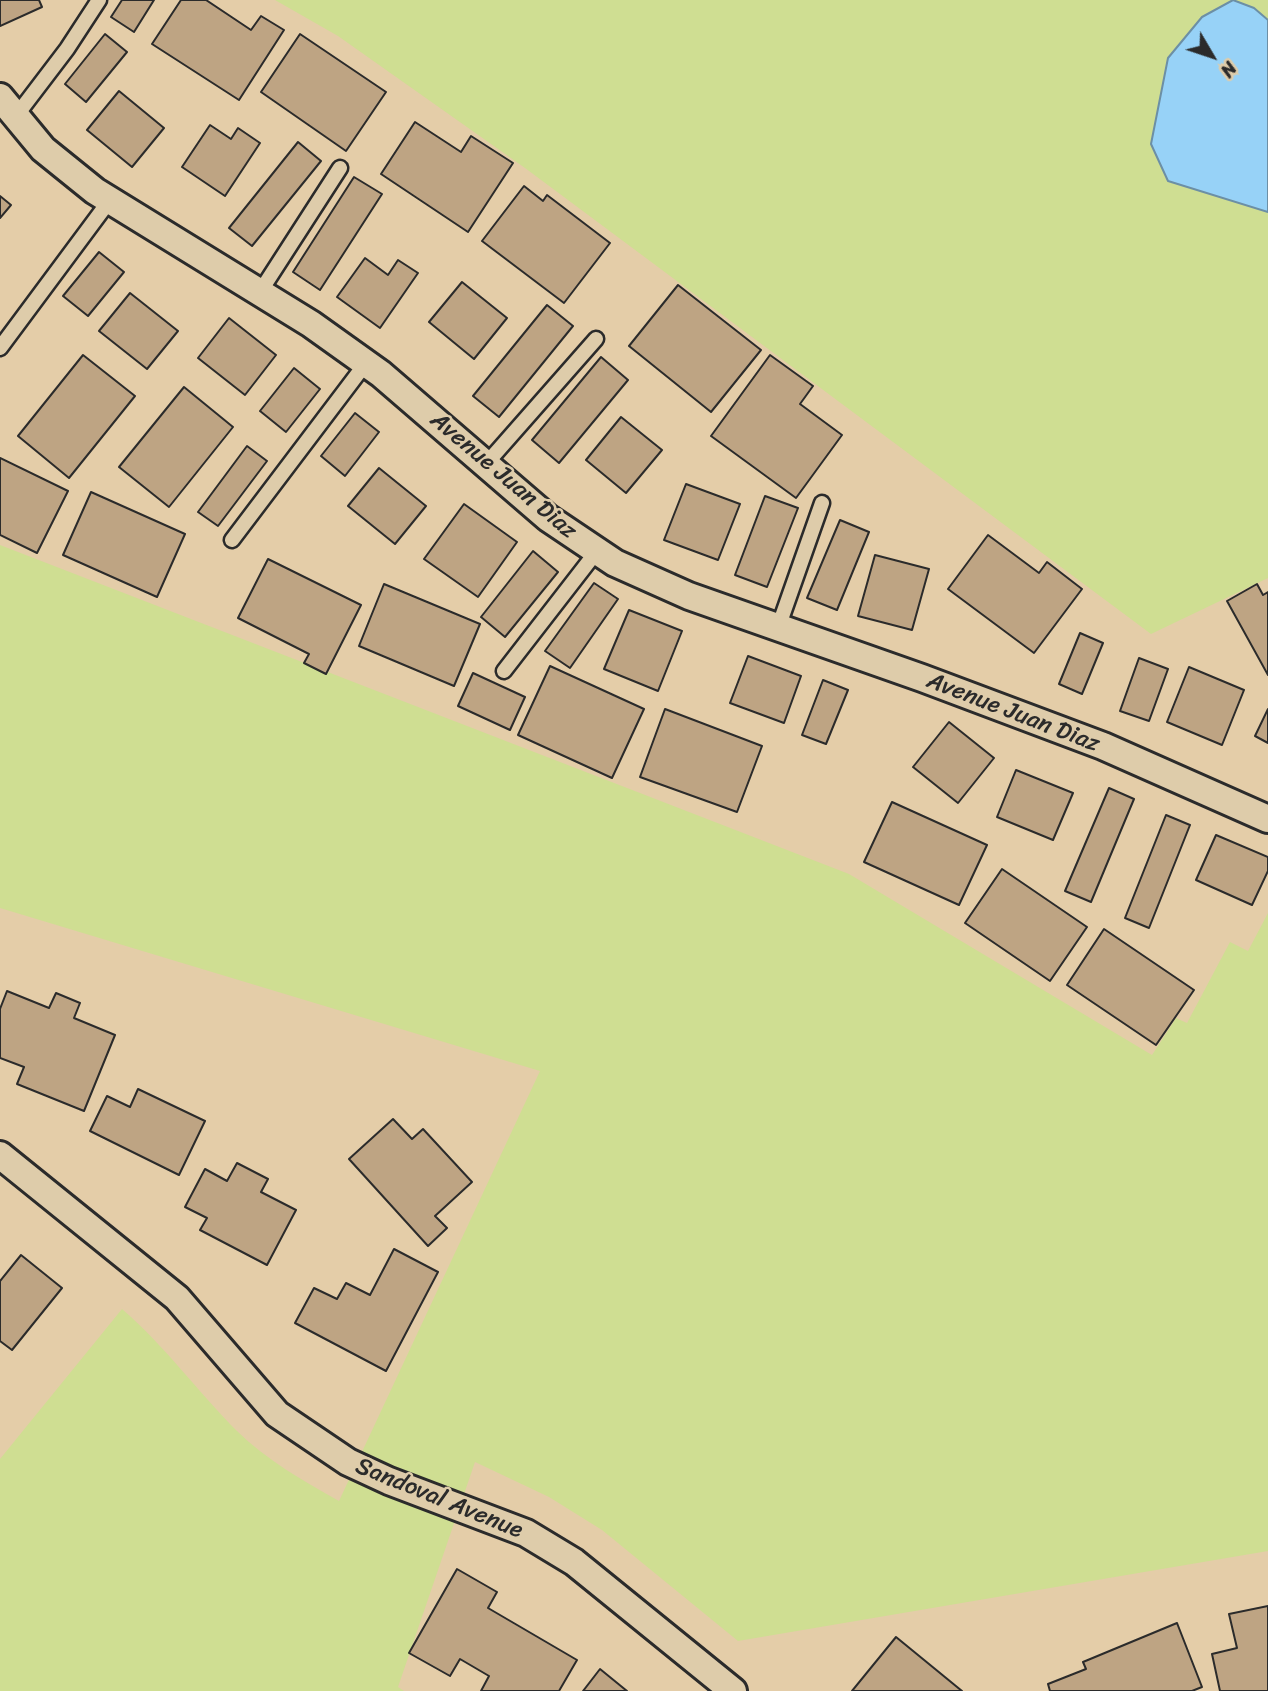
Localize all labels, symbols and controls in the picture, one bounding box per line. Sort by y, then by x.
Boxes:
north arrow [1177,21,1247,91]
text: N [1212,54,1246,85]
street label: Avenue Juan Diaz [424,406,582,546]
street label: Avenue Juan Diaz [923,667,1103,759]
street label: Sandoval Avenue [351,1452,527,1546]

